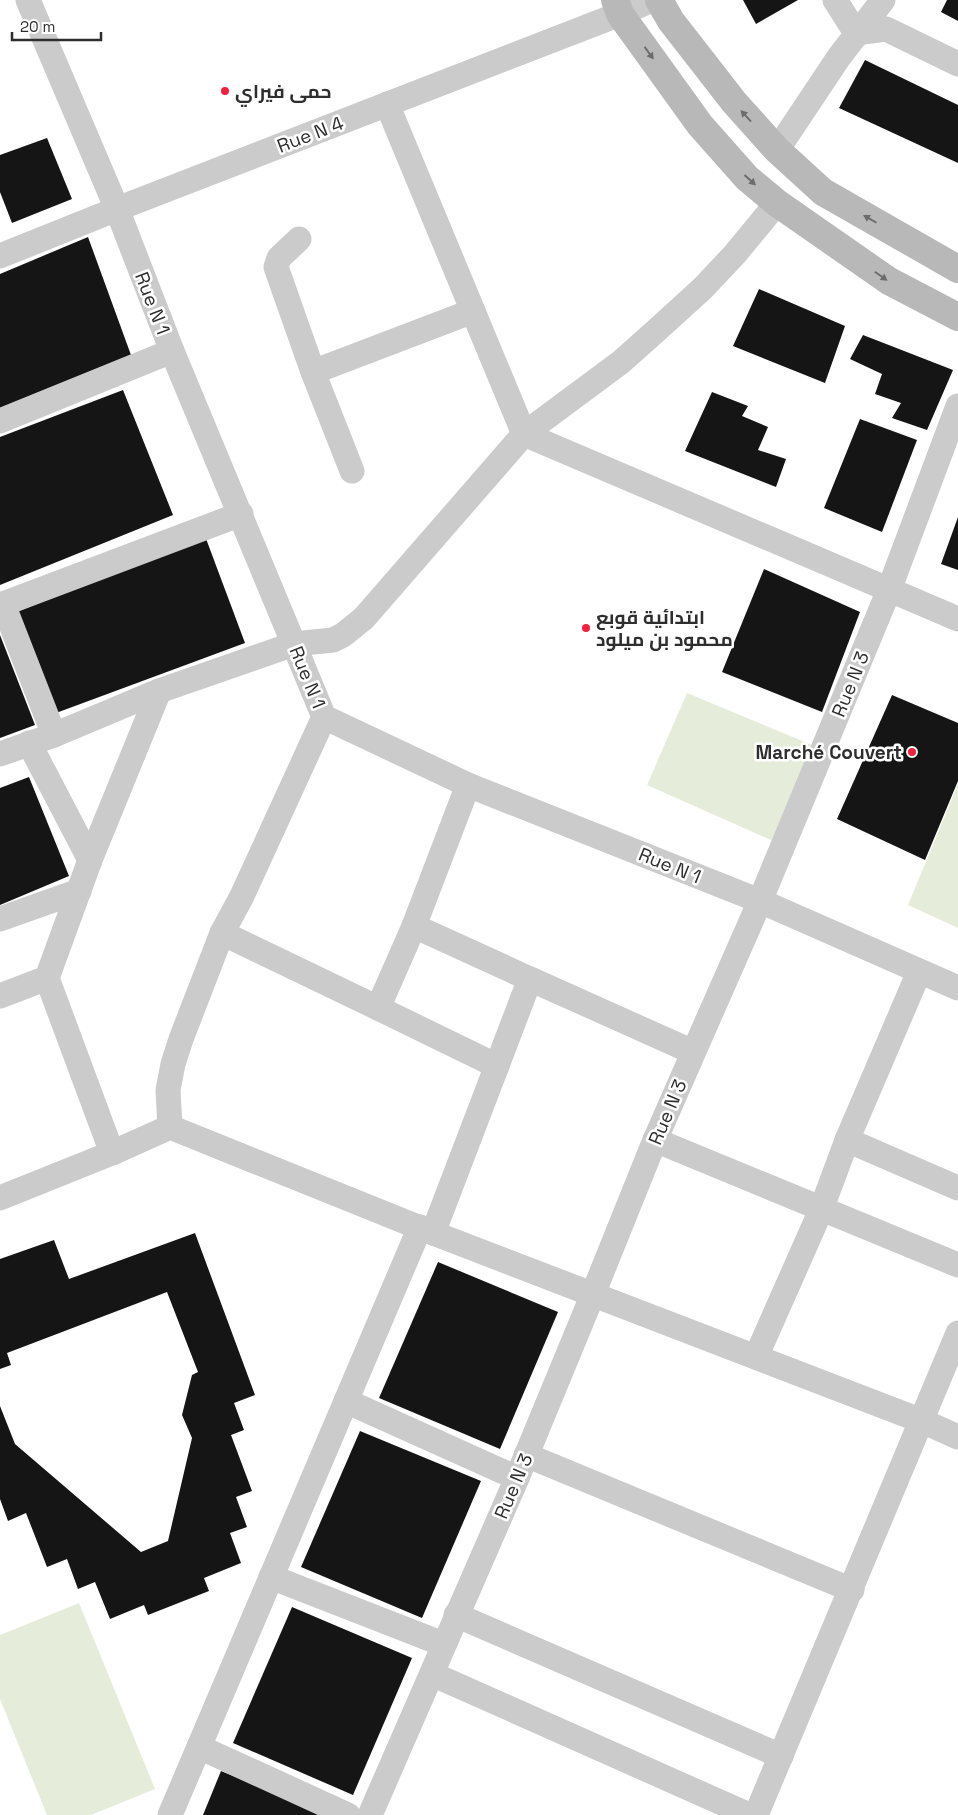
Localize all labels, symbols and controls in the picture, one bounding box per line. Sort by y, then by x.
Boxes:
scale bar [12,10,101,42]
text: 20 m [20,17,55,36]
one-way arrow [644,47,654,60]
place label: حمى فيراي [235,79,332,107]
marker: حمى فيراي [219,85,231,97]
one-way arrow [741,109,752,122]
street label: Rue N 4 [273,110,347,159]
one-way arrow [744,174,756,186]
one-way arrow [864,214,877,223]
street label: Rue N 1 [129,268,176,338]
one-way arrow [875,271,888,281]
place label: ابتدائية قوبع محمود بن ميلود [596,605,733,652]
marker: ابتدائية قوبع محمود بن ميلود [580,622,592,634]
street label: Rue N 1 [284,642,331,712]
street label: Rue N 3 [826,648,875,721]
place label: Marché Couvert [756,740,902,765]
marker: Marché Couvert [906,746,918,758]
street label: Rue N 1 [635,842,705,889]
street label: Rue N 3 [643,1076,692,1149]
street label: Rue N 3 [489,1450,538,1523]

